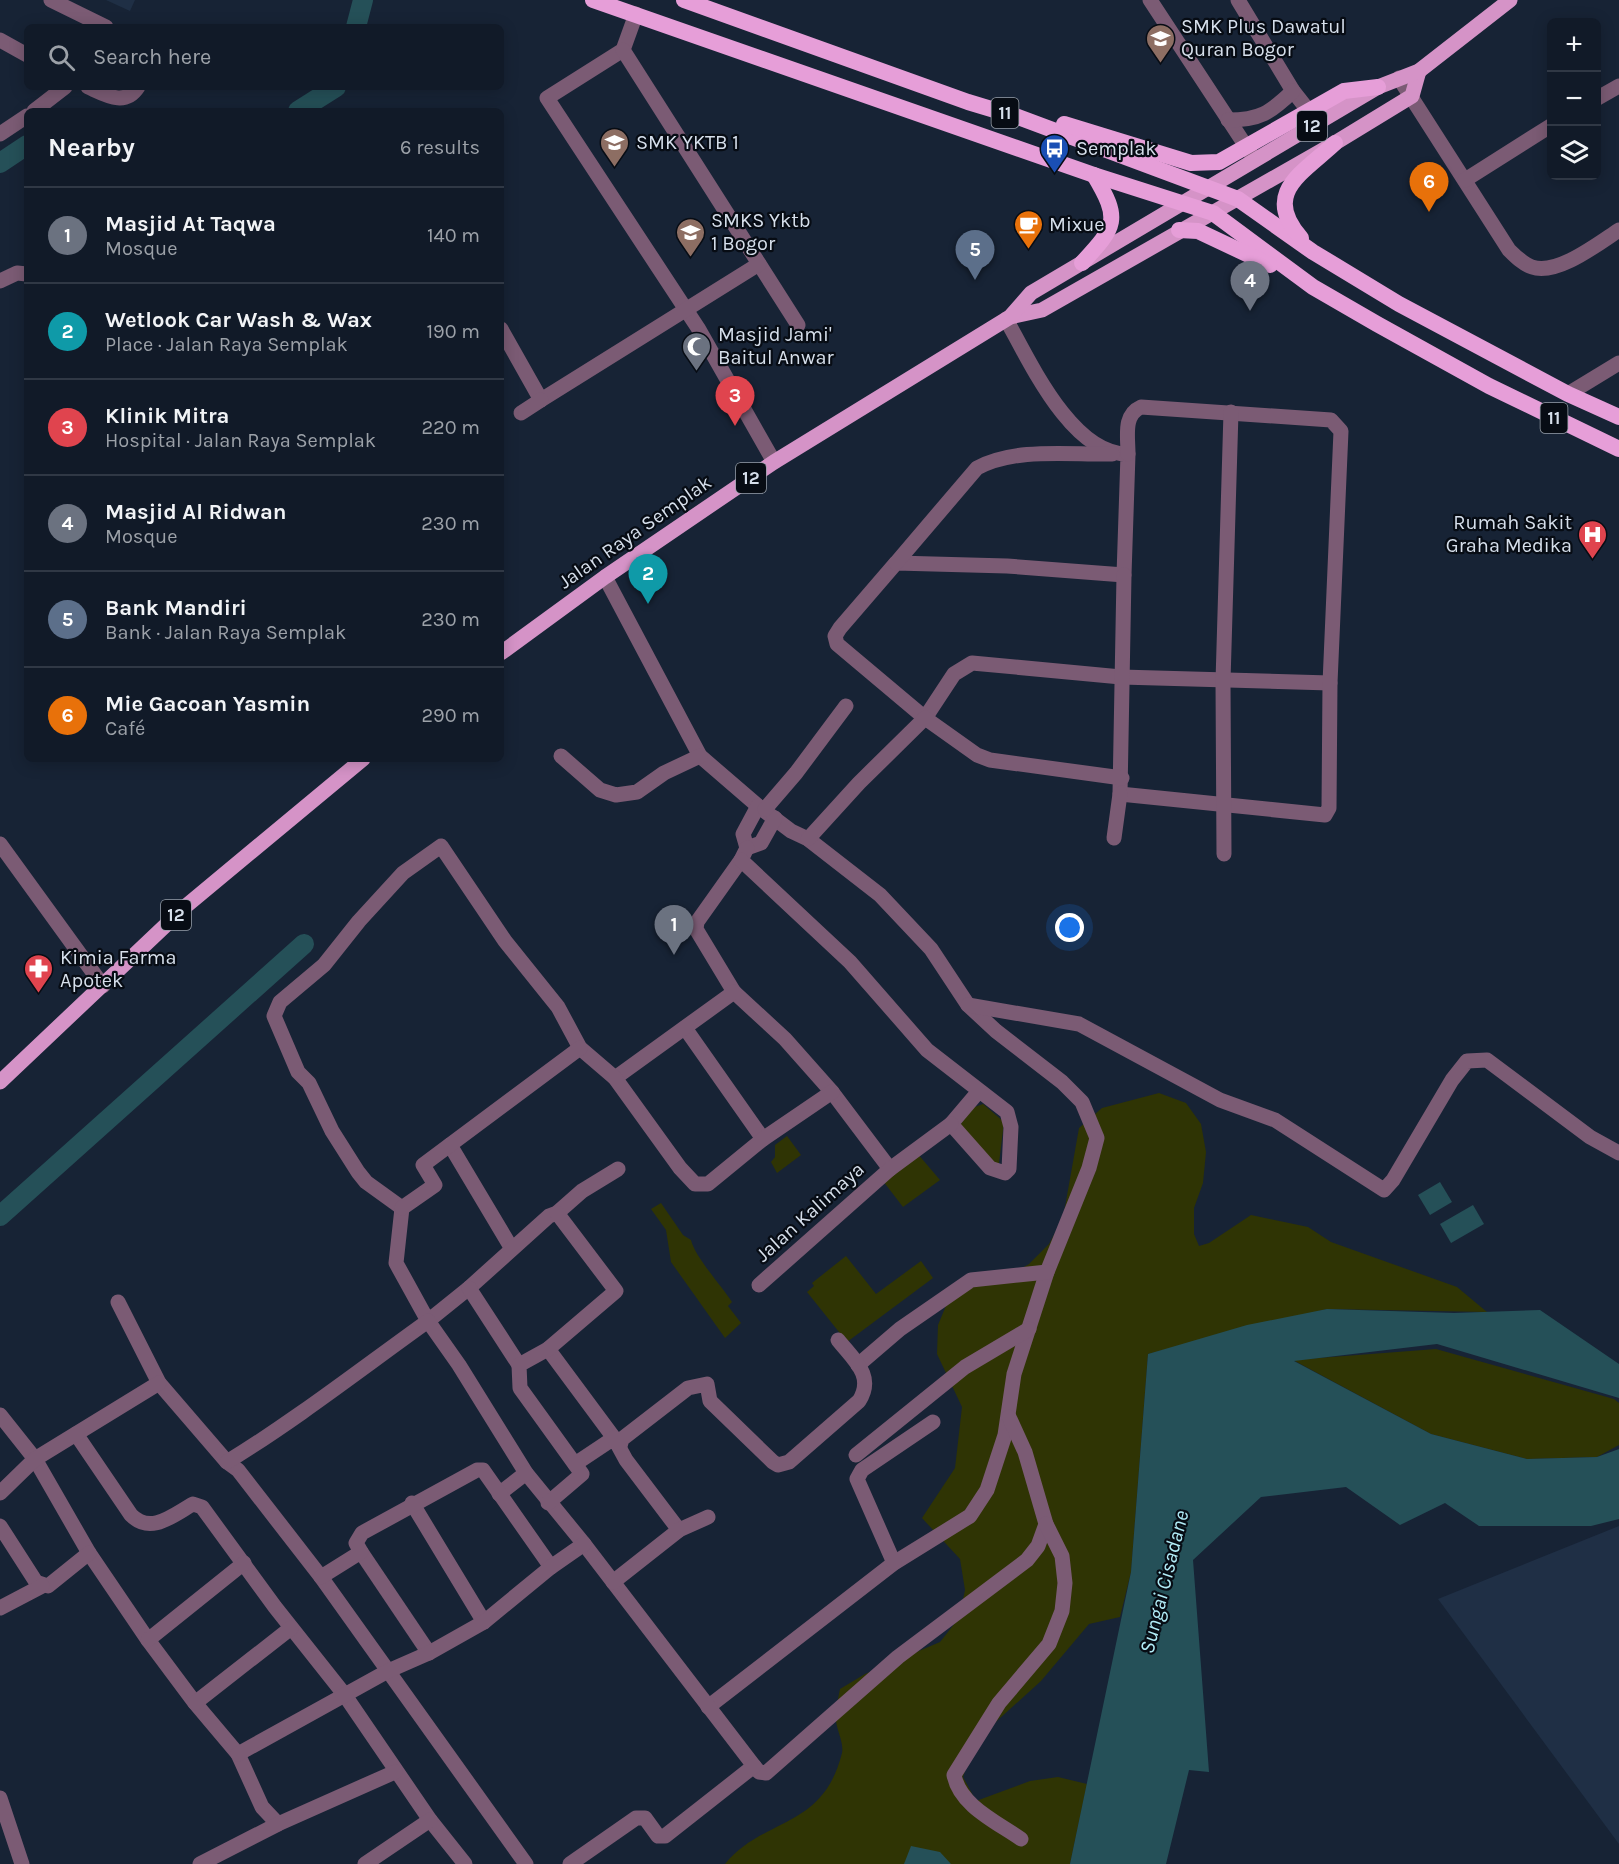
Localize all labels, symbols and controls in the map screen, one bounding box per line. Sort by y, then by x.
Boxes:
place label: SMK Plus Dawatul Quran Bogor [1181,15,1346,61]
map controls [1547,18,1601,180]
button: + [1547,18,1601,72]
school or university icon: SMK Plus Dawatul Quran Bogor [1144,22,1176,64]
search box [24,24,504,90]
icon: search [45,41,78,74]
text: Search here [93,44,211,70]
button: − [1547,72,1601,126]
road number: 11 [992,98,1018,128]
road number: 12 [1297,111,1327,141]
school or university icon: SMK YKTB 1 [599,126,631,168]
button: layers [1547,126,1601,180]
place label: SMK YKTB 1 [636,131,739,154]
text: Nearby [48,132,135,163]
bus stop icon: Semplak [1039,132,1071,174]
text: 6 results [400,136,480,159]
place label: Semplak [1076,137,1157,160]
pin: 6 [1410,162,1448,212]
cafe icon: Mixue [1012,208,1044,250]
place label: SMKS Yktb 1 Bogor [711,209,811,255]
text: Masjid At Taqwa [105,211,276,237]
place label: Mixue [1049,213,1105,236]
school or university icon: SMKS Yktb 1 Bogor [674,216,706,258]
text: 1 [64,224,71,247]
text: 140 m [427,224,480,247]
pin: 5 [956,230,994,280]
text: Mosque [105,237,177,260]
pin: 4 [1230,262,1270,311]
text: Wetlook Car Wash & Wax [105,307,372,333]
text: 2 [61,320,74,343]
text: 190 m [426,320,480,343]
place label: Masjid Jami' Baitul Anwar [718,323,834,369]
mosque icon: Masjid Jami' Baitul Anwar [681,330,713,372]
text: Place · Jalan Raya Semplak [105,333,348,356]
pin: 3 [716,376,754,426]
text: Klinik Mitra [105,403,229,429]
road number: 11 [1540,403,1568,433]
text: 3 [61,416,74,439]
text: 220 m [421,416,480,439]
text: Hospital · Jalan Raya Semplak [105,429,376,452]
road number: 12 [736,463,766,493]
street label: Jalan Raya Semplak [554,471,716,593]
text: Masjid Al Ridwan [105,499,287,525]
place label: Rumah Sakit Graha Medika [1446,511,1572,557]
text: 4 [62,512,73,535]
text: 230 m [421,512,480,535]
hospital icon: Rumah Sakit Graha Medika [1577,518,1609,560]
text: Mosque [105,525,177,548]
pin: 2 [628,554,668,604]
text: Bank Mandiri [105,595,247,621]
text: 5 [62,608,73,631]
text: 230 m [421,608,480,631]
text: Bank · Jalan Raya Semplak [105,621,346,644]
text: Mie Gacoan Yasmin [105,691,310,717]
text: 6 [61,704,74,727]
text: 290 m [421,704,480,727]
text: Café [105,717,145,740]
road number: 12 [161,900,191,930]
pin: 1 [654,906,694,955]
your location [1055,913,1084,942]
place label: Kimia Farma Apotek [60,946,177,992]
pharmacy icon: Kimia Farma Apotek [23,952,55,994]
street label: Jalan Kalimaya [751,1158,869,1266]
water label: Sungai Cisadane [1135,1508,1193,1656]

